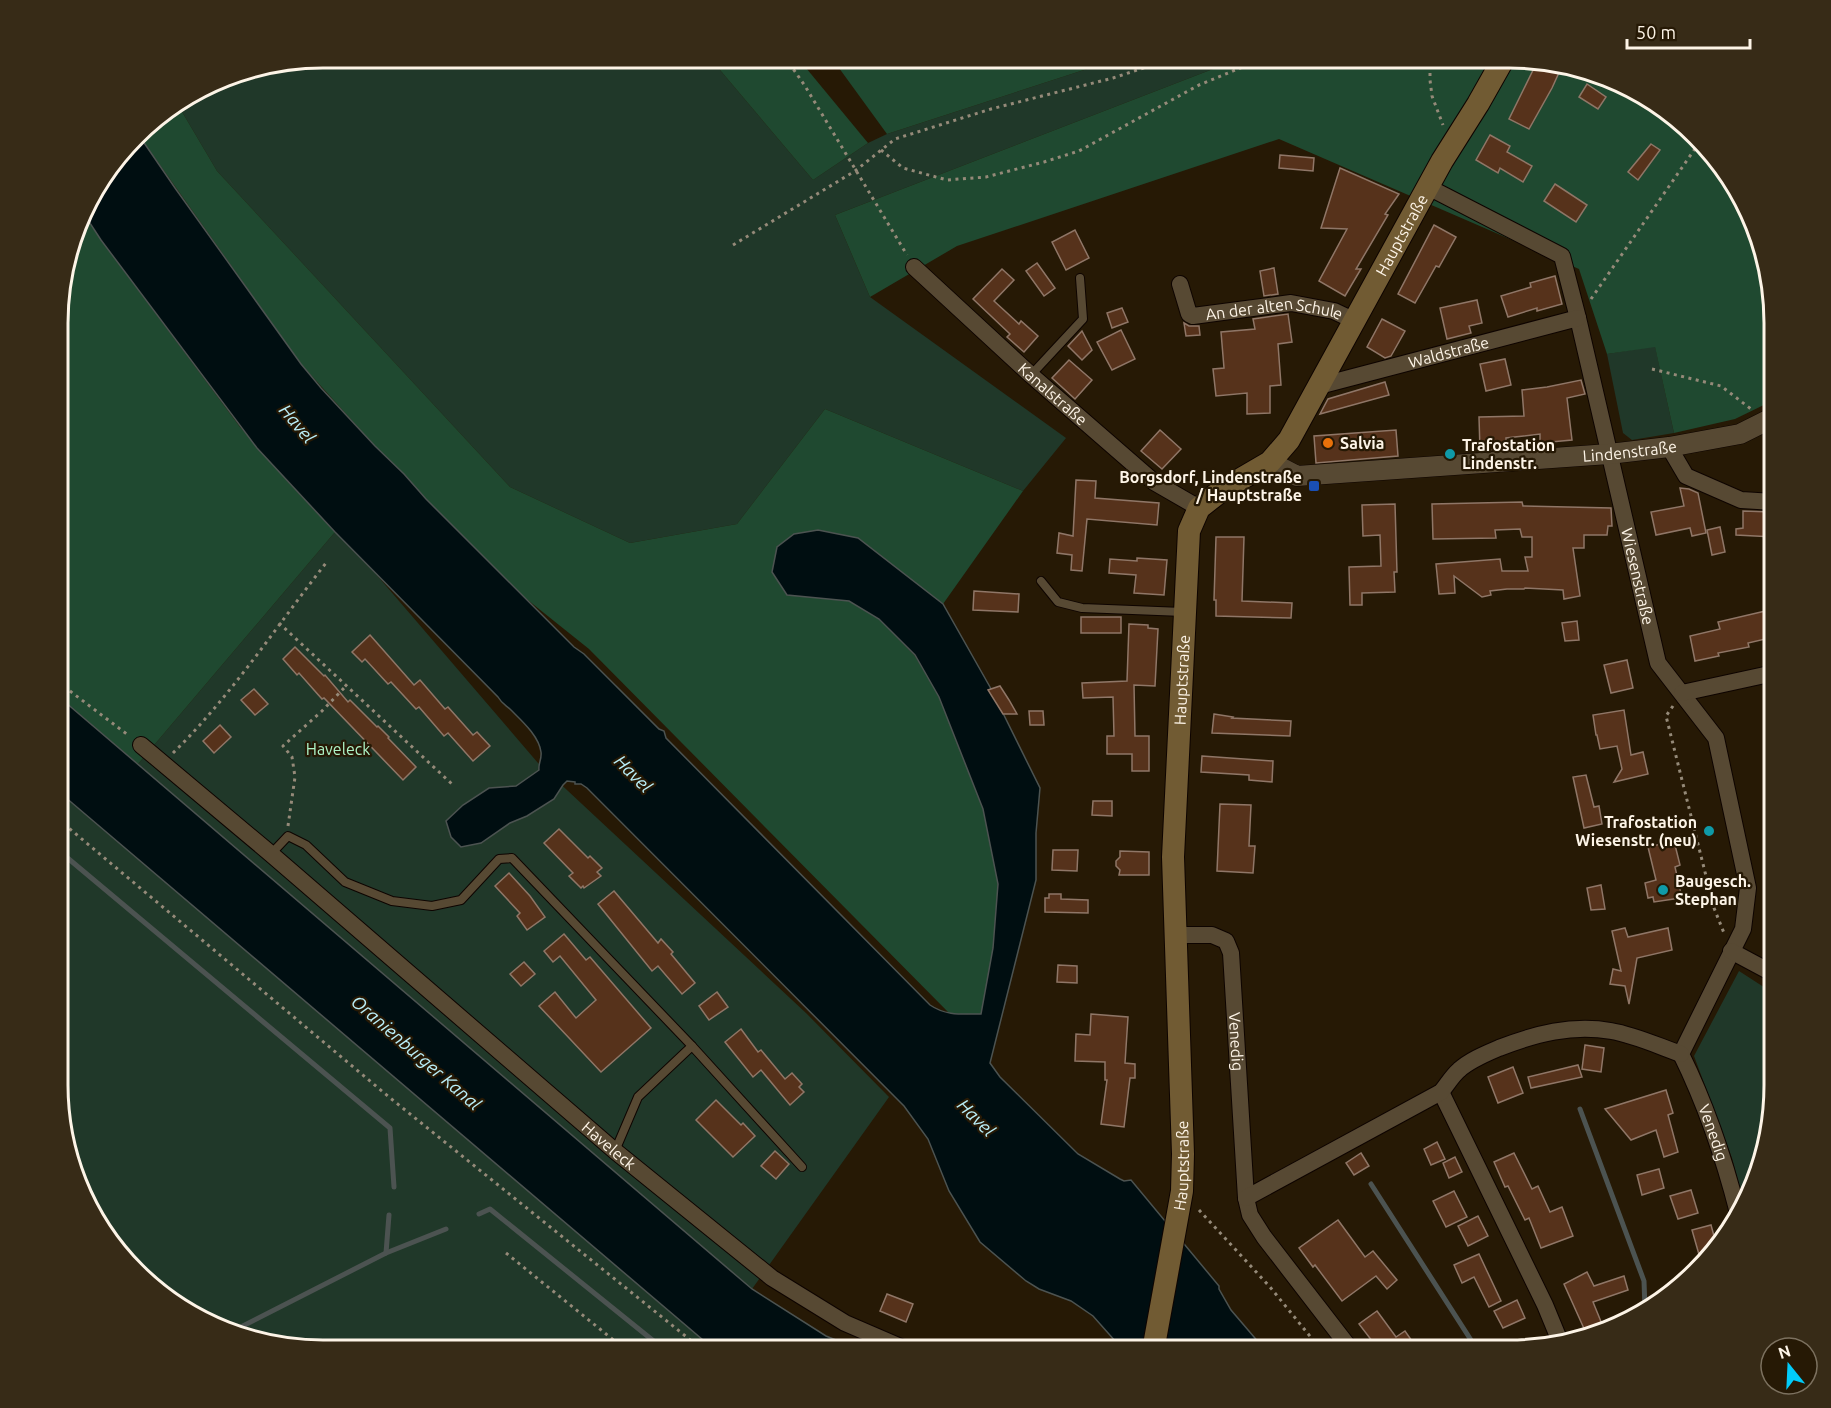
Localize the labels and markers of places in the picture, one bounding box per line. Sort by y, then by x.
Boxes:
place label: Salvia [1340,434,1384,452]
marker: Salvia [1321,436,1335,450]
place label: Trafostation Lindenstr. [1462,436,1555,472]
marker: Trafostation Lindenstr. [1443,447,1457,461]
place label: Borgsdorf, Lindenstraße / Hauptstraße [1119,468,1302,504]
marker: Borgsdorf, Lindenstraße / Hauptstraße [1307,479,1321,493]
place label: Trafostation Wiesenstr. (neu) [1575,813,1697,850]
marker: Trafostation Wiesenstr. (neu) [1702,824,1716,838]
place label: Baugesch. Stephan [1675,872,1751,908]
marker: Baugesch. Stephan [1656,883,1670,897]

